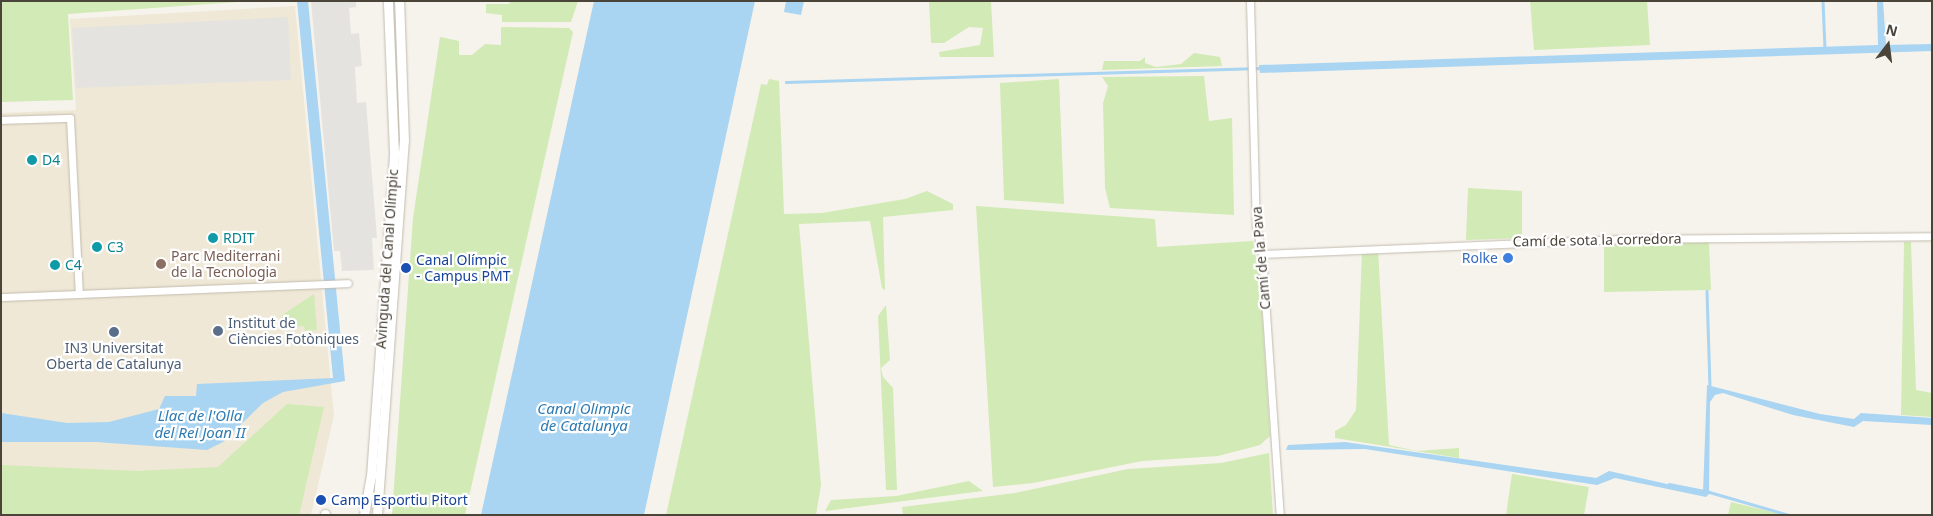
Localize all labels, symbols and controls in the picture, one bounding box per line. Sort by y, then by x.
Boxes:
text: N [1884,19,1900,41]
north arrow [1863,20,1913,70]
place label: D4 [42,152,60,168]
marker: D4 [26,154,38,166]
street label: Avinguda del Canal Olímpic [372,169,402,349]
street label: Camí de la Pava [1248,206,1274,310]
place label: RDIT [223,230,254,246]
street label: Camí de sota la corredora [1512,230,1682,250]
marker: RDIT [207,232,219,244]
place label: C3 [107,239,124,255]
marker: C3 [91,241,103,253]
place label: Parc Mediterrani de la Tecnologia [171,248,280,280]
place label: Rolke [1462,250,1498,266]
place label: Canal Olímpic - Campus PMT [416,252,510,284]
marker: Rolke [1502,252,1514,264]
place label: C4 [65,257,82,273]
marker: Parc Mediterrani de la Tecnologia [155,258,167,270]
marker: C4 [49,259,61,271]
marker: Canal Olímpic - Campus PMT [400,262,412,274]
place label: Institut de Ciències Fotòniques [228,315,359,348]
marker: Institut de Ciències Fotòniques [212,325,224,337]
marker: IN3 Universitat Oberta de Catalunya [108,326,120,338]
place label: IN3 Universitat Oberta de Catalunya [46,340,182,372]
water label: Canal Olimpic de Catalunya [537,399,631,434]
water label: Llac de l'Olla del Rei Joan II [154,406,246,441]
place label: Camp Esportiu Pitort [331,492,468,508]
marker: Camp Esportiu Pitort [315,494,327,506]

